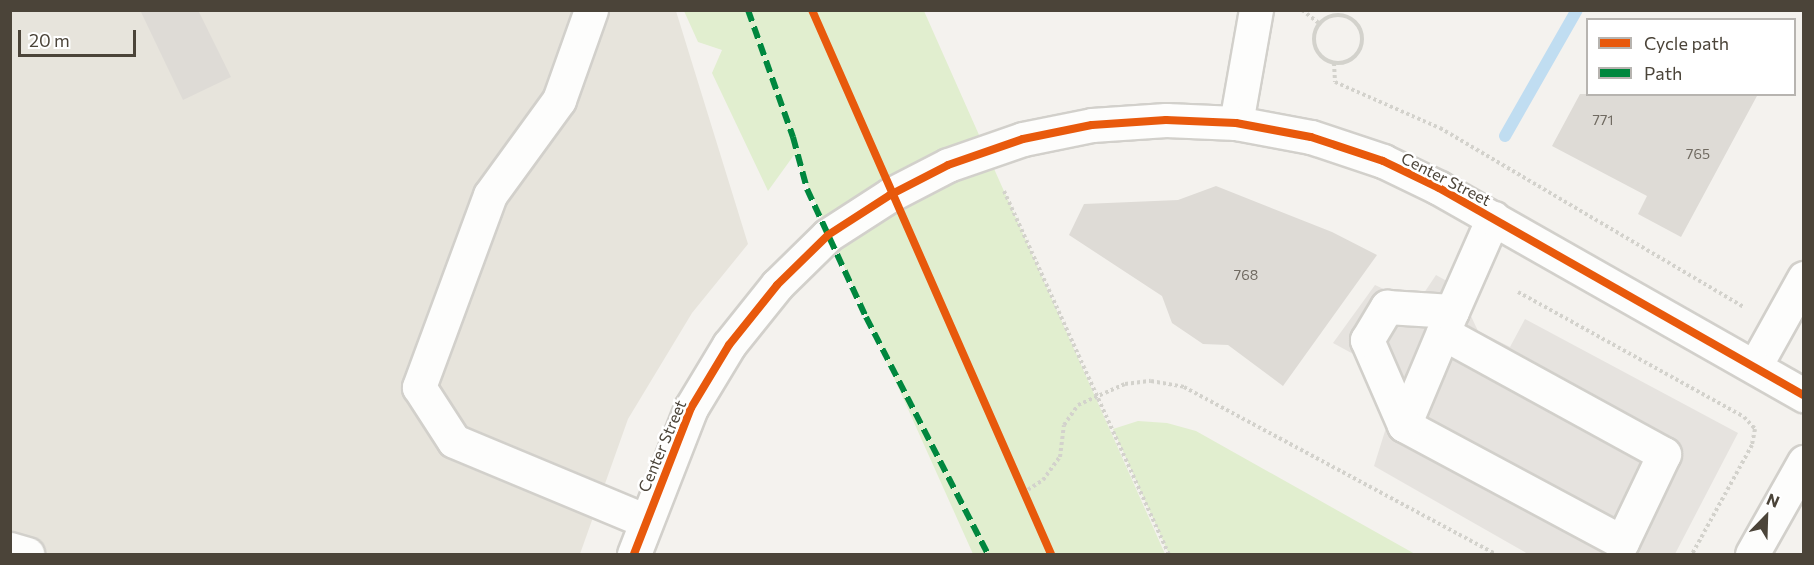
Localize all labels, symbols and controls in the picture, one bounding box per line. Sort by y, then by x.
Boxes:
scale bar [21,18,140,56]
legend [1586,18,1796,96]
text: 20 m [29,29,70,51]
text: Cycle path [1644,32,1729,54]
text: Path [1644,62,1682,84]
house number: 771 [1593,112,1613,128]
house number: 765 [1686,146,1710,162]
street label: Center Street [1398,148,1494,210]
house number: 768 [1234,267,1258,283]
street label: Center Street [634,397,690,495]
north arrow [1736,487,1796,547]
text: N [1764,489,1782,511]

